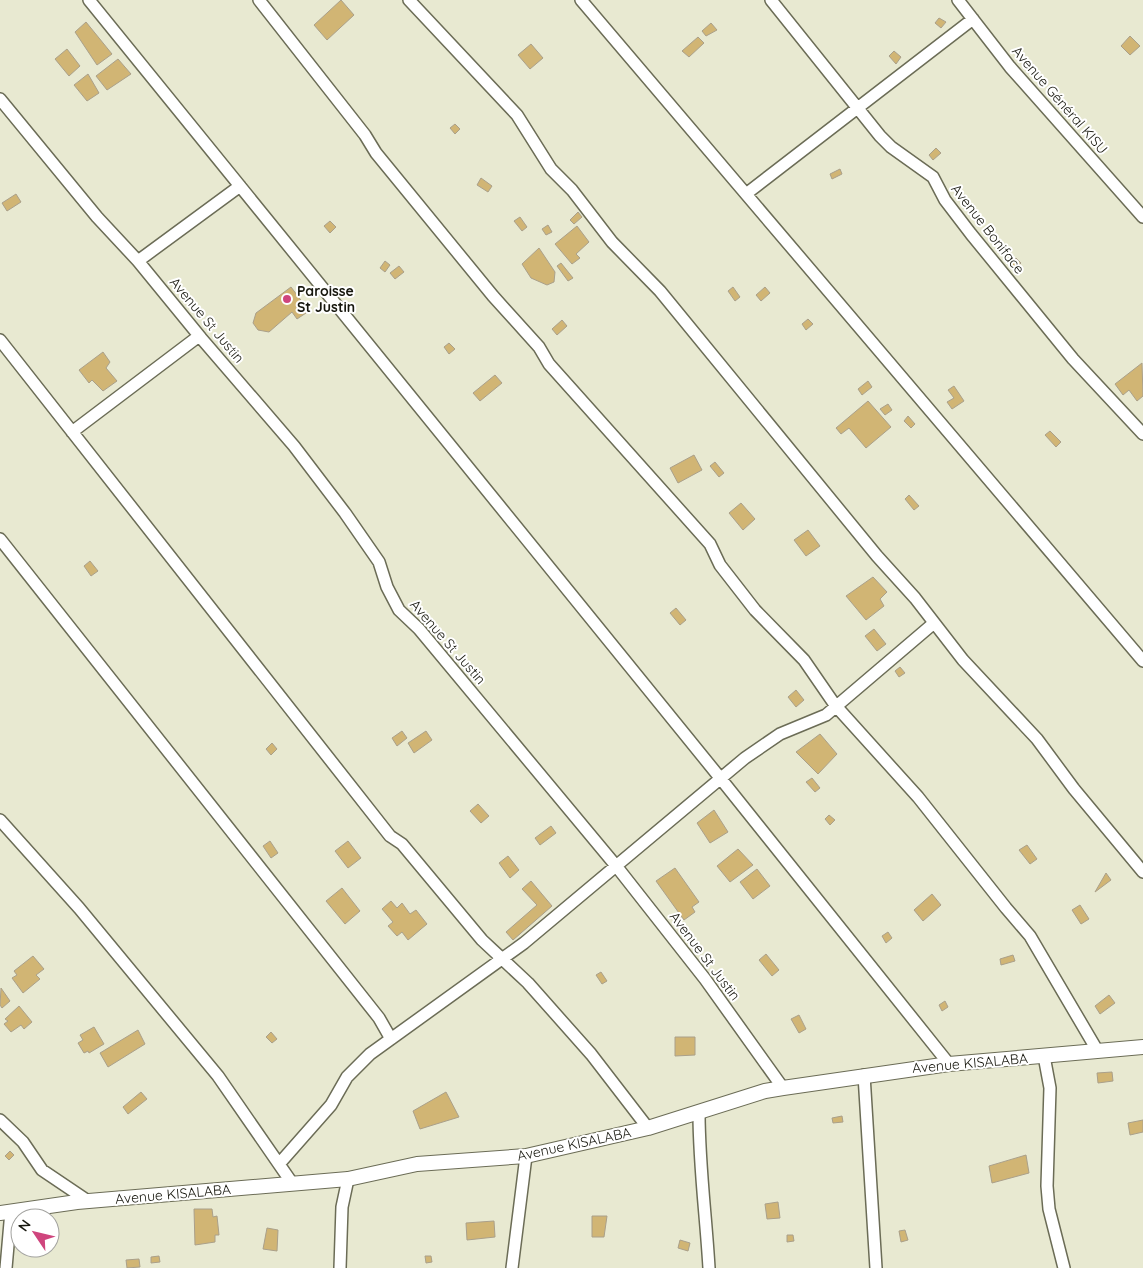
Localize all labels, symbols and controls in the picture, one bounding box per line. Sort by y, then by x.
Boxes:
street label: Avenue Général KISU [1008,42,1112,158]
street label: Avenue Boniface [947,180,1029,278]
street label: Avenue St Justin [166,273,248,367]
place label: Paroisse St Justin [297,282,355,316]
marker: Paroisse St Justin [281,293,293,305]
street label: Avenue St Justin [406,596,490,688]
street label: Avenue St Justin [666,908,744,1004]
street label: Avenue KISALABA [911,1049,1029,1077]
street label: Avenue KISALABA [515,1123,633,1165]
street label: Avenue KISALABA [114,1180,232,1208]
north arrow [10,1208,60,1258]
text: N [14,1216,35,1235]

